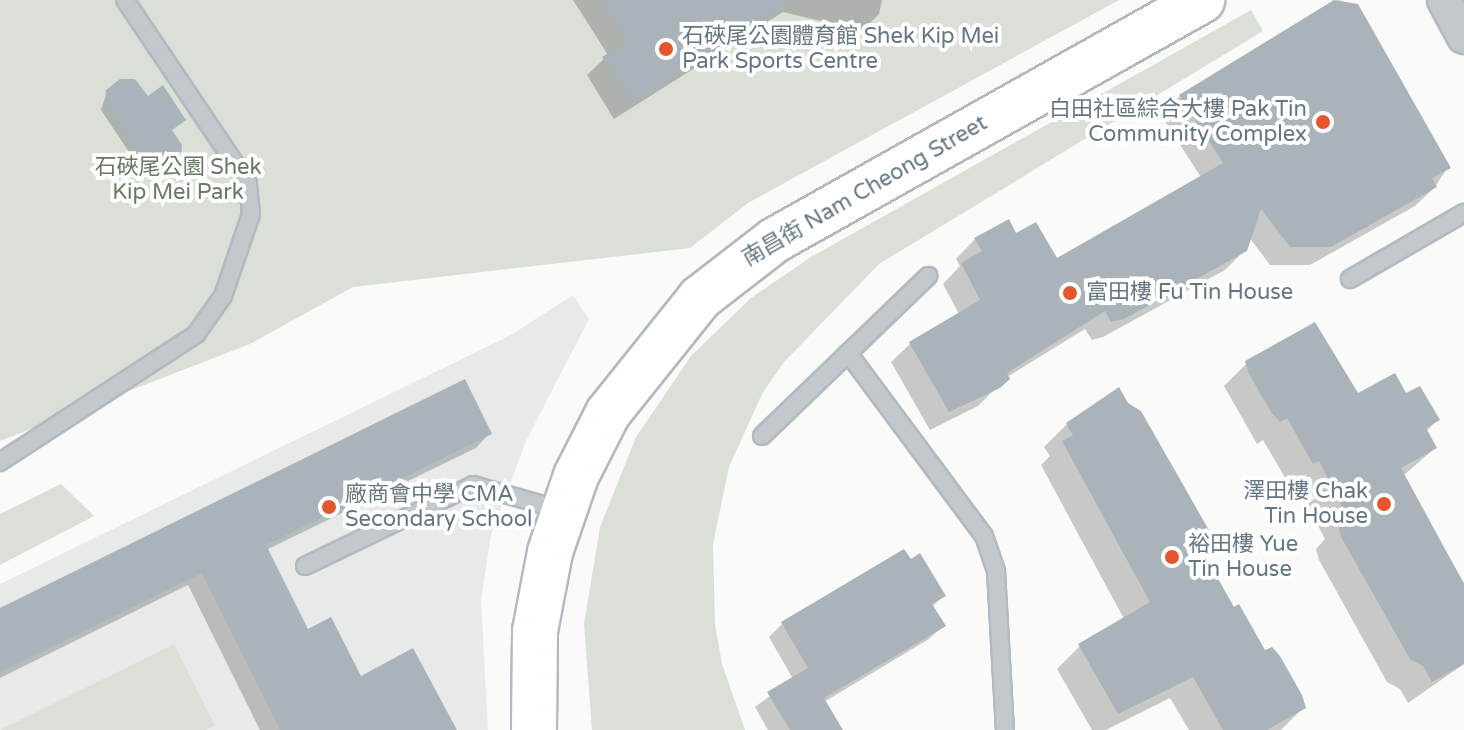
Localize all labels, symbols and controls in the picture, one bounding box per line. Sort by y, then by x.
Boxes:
place label: 石硤尾公園體育館 Shek Kip Mei Park Sports Centre [682,23,999,74]
marker: 石硤尾公園體育館 Shek Kip Mei Park Sports Centre [657,40,675,58]
place label: 白田社區綜合大樓 Pak Tin Community Complex [1049,96,1307,148]
street label: 南昌街 Nam Cheong Street [738,110,992,272]
marker: 白田社區綜合大樓 Pak Tin Community Complex [1314,113,1332,131]
park label: 石硤尾公園 Shek Kip Mei Park [95,154,261,206]
place label: 富田樓 Fu Tin House [1086,280,1293,306]
marker: 富田樓 Fu Tin House [1061,284,1079,302]
place label: 澤田樓 Chak Tin House [1243,478,1368,530]
place label: 廠商會中學 CMA Secondary School [345,481,533,532]
marker: 澤田樓 Chak Tin House [1375,495,1393,513]
marker: 廠商會中學 CMA Secondary School [320,498,338,516]
place label: 裕田樓 Yue Tin House [1188,531,1298,582]
marker: 裕田樓 Yue Tin House [1163,548,1181,566]

